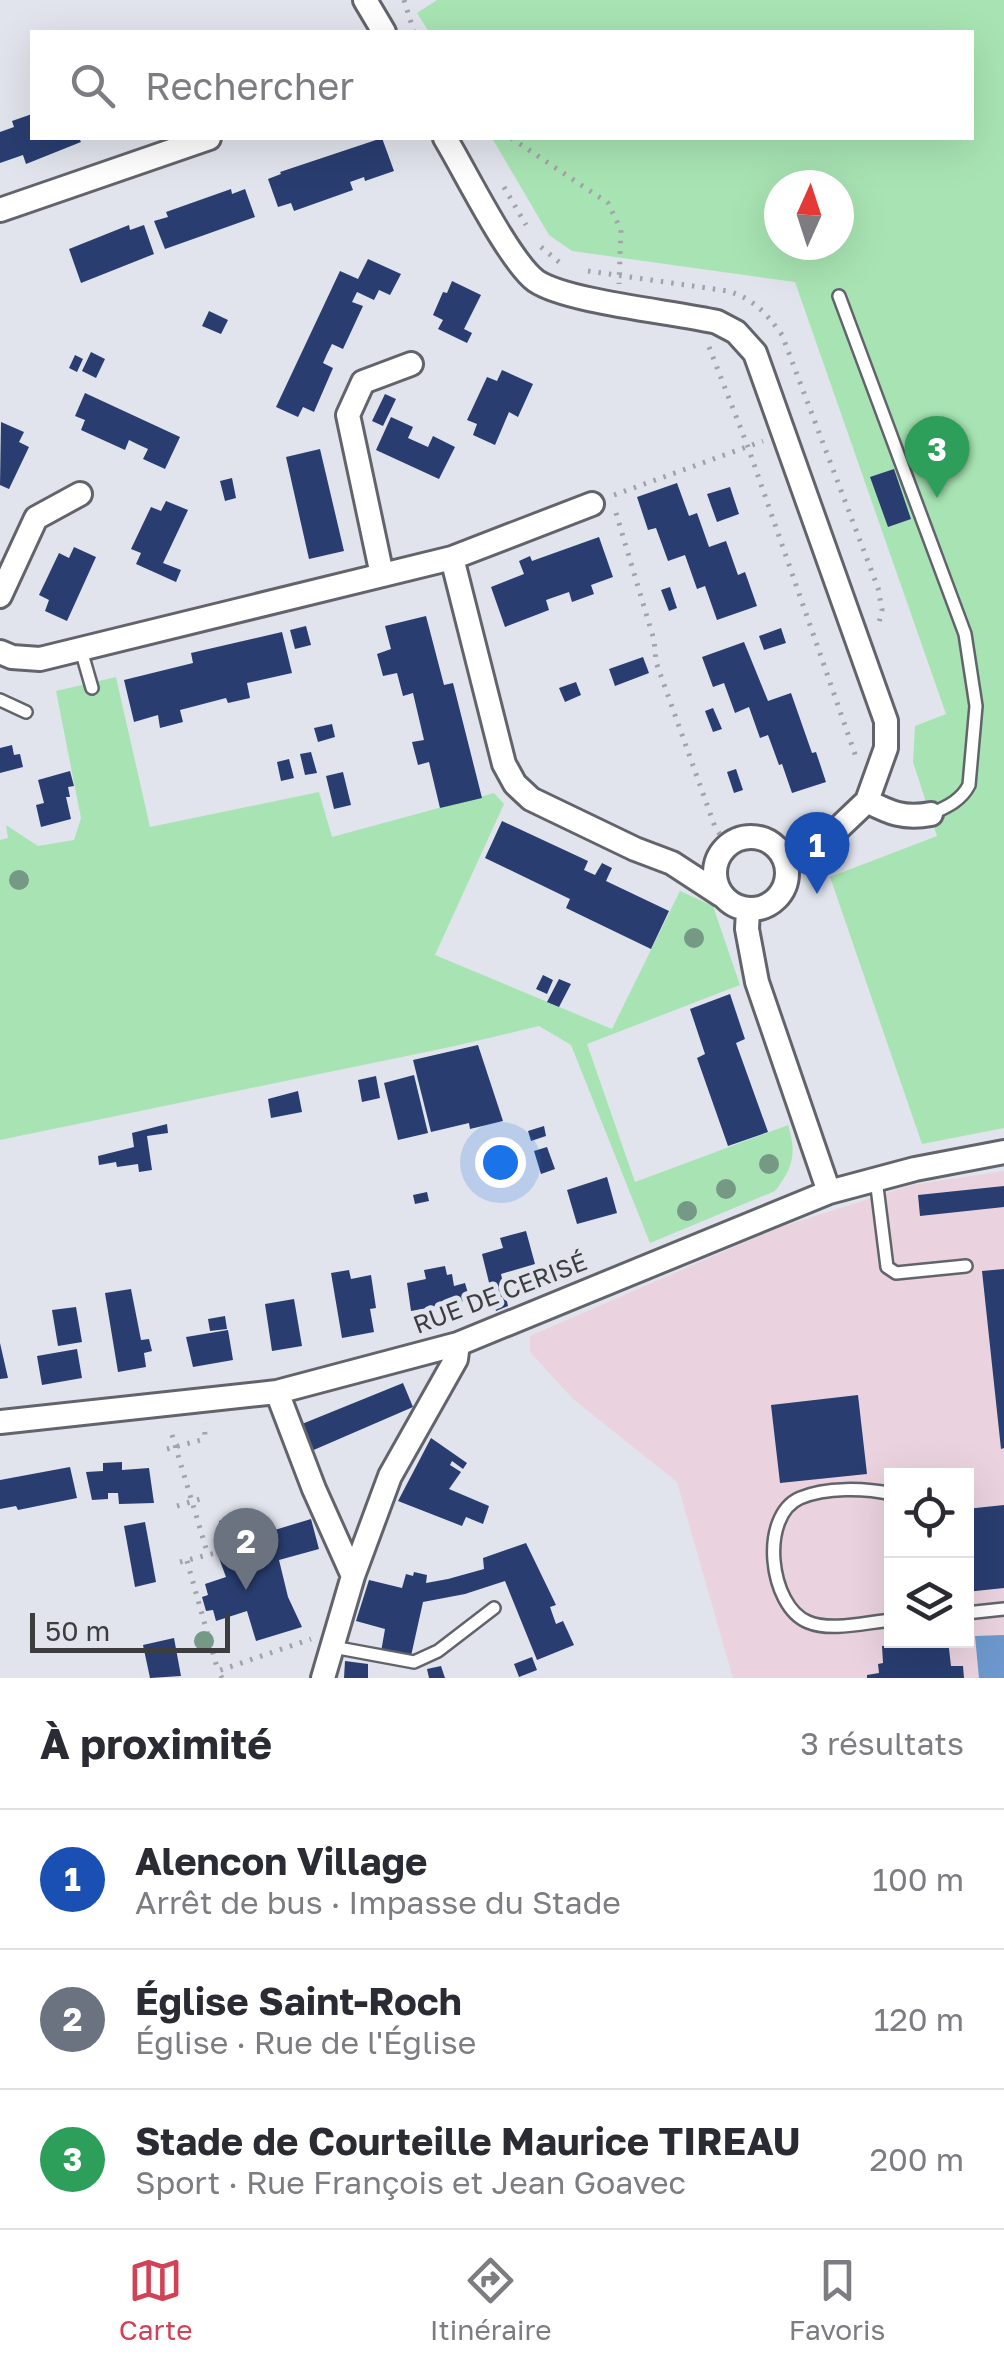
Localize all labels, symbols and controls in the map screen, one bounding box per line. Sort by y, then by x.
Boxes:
search box [30,30,974,140]
icon: search [65,58,120,113]
text: Rechercher [145,63,354,108]
north arrow [764,170,854,260]
pin: 3 [904,416,970,498]
pin: 1 [784,812,850,894]
your location [475,1137,526,1188]
street label: RUE DE CERISÉ [408,1245,591,1340]
map controls [884,1468,974,1648]
button: locate [884,1468,974,1558]
pin: 2 [214,1508,278,1590]
button: layers [884,1558,974,1648]
scale bar [30,1608,230,1652]
text: 50 m [45,1614,110,1647]
text: À proximité [40,1718,272,1768]
text: 3 résultats [800,1724,964,1762]
text: Alencon Village [135,1838,427,1883]
text: 1 [64,1860,81,1898]
text: 100 m [872,1860,964,1898]
text: Arrêt de bus · Impasse du Stade [135,1883,621,1921]
text: Église Saint-Roch [135,1978,462,2023]
text: 2 [63,2000,82,2038]
text: 120 m [874,2000,964,2038]
text: Église · Rue de l'Église [135,2023,476,2061]
text: Stade de Courteille Maurice TIREAU [135,2118,800,2163]
text: 3 [63,2140,82,2178]
text: 200 m [869,2140,964,2178]
text: Sport · Rue François et Jean Goavec [135,2163,686,2201]
tab: Carte [119,2253,192,2346]
tab: Itinéraire [430,2253,552,2346]
tab: Favoris [789,2253,885,2346]

